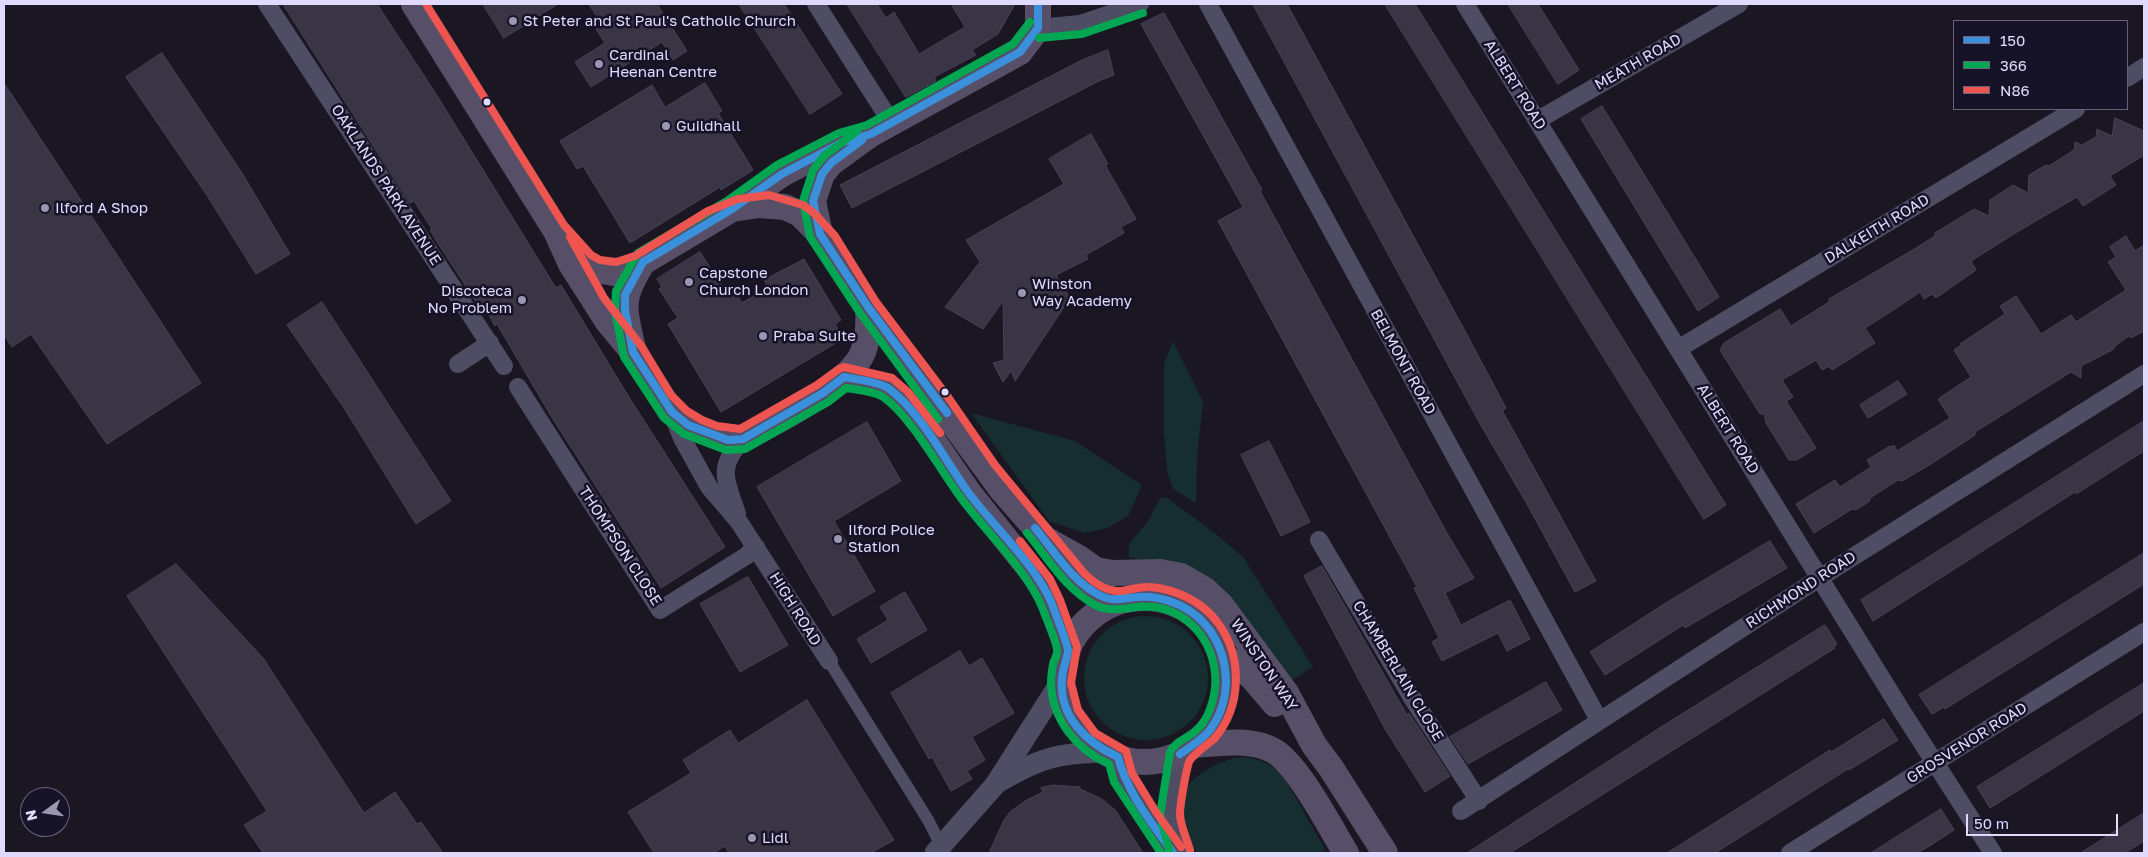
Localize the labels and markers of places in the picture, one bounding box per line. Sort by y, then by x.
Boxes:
place label: St Peter and St Paul's Catholic Church [523,12,796,30]
marker: St Peter and St Paul's Catholic Church [507,15,519,27]
place label: Cardinal Heenan Centre [609,46,717,81]
marker: Cardinal Heenan Centre [593,58,605,70]
unlabelled marker [482,97,492,107]
place label: Guildhall [676,117,741,135]
marker: Guildhall [660,120,672,132]
place label: Ilford A Shop [55,199,148,217]
marker: Ilford A Shop [39,202,51,214]
place label: Capstone Church London [699,264,808,299]
place label: Winston Way Academy [1032,275,1132,310]
marker: Capstone Church London [683,276,695,288]
place label: Discoteca No Problem [427,282,512,317]
marker: Winston Way Academy [1016,287,1028,299]
marker: Discoteca No Problem [516,294,528,306]
place label: Praba Suite [773,327,856,345]
marker: Praba Suite [757,330,769,342]
unlabelled marker [940,387,950,397]
place label: Ilford Police Station [848,521,935,556]
marker: Ilford Police Station [832,533,844,545]
place label: Lidl [762,829,789,847]
marker: Lidl [746,832,758,844]

